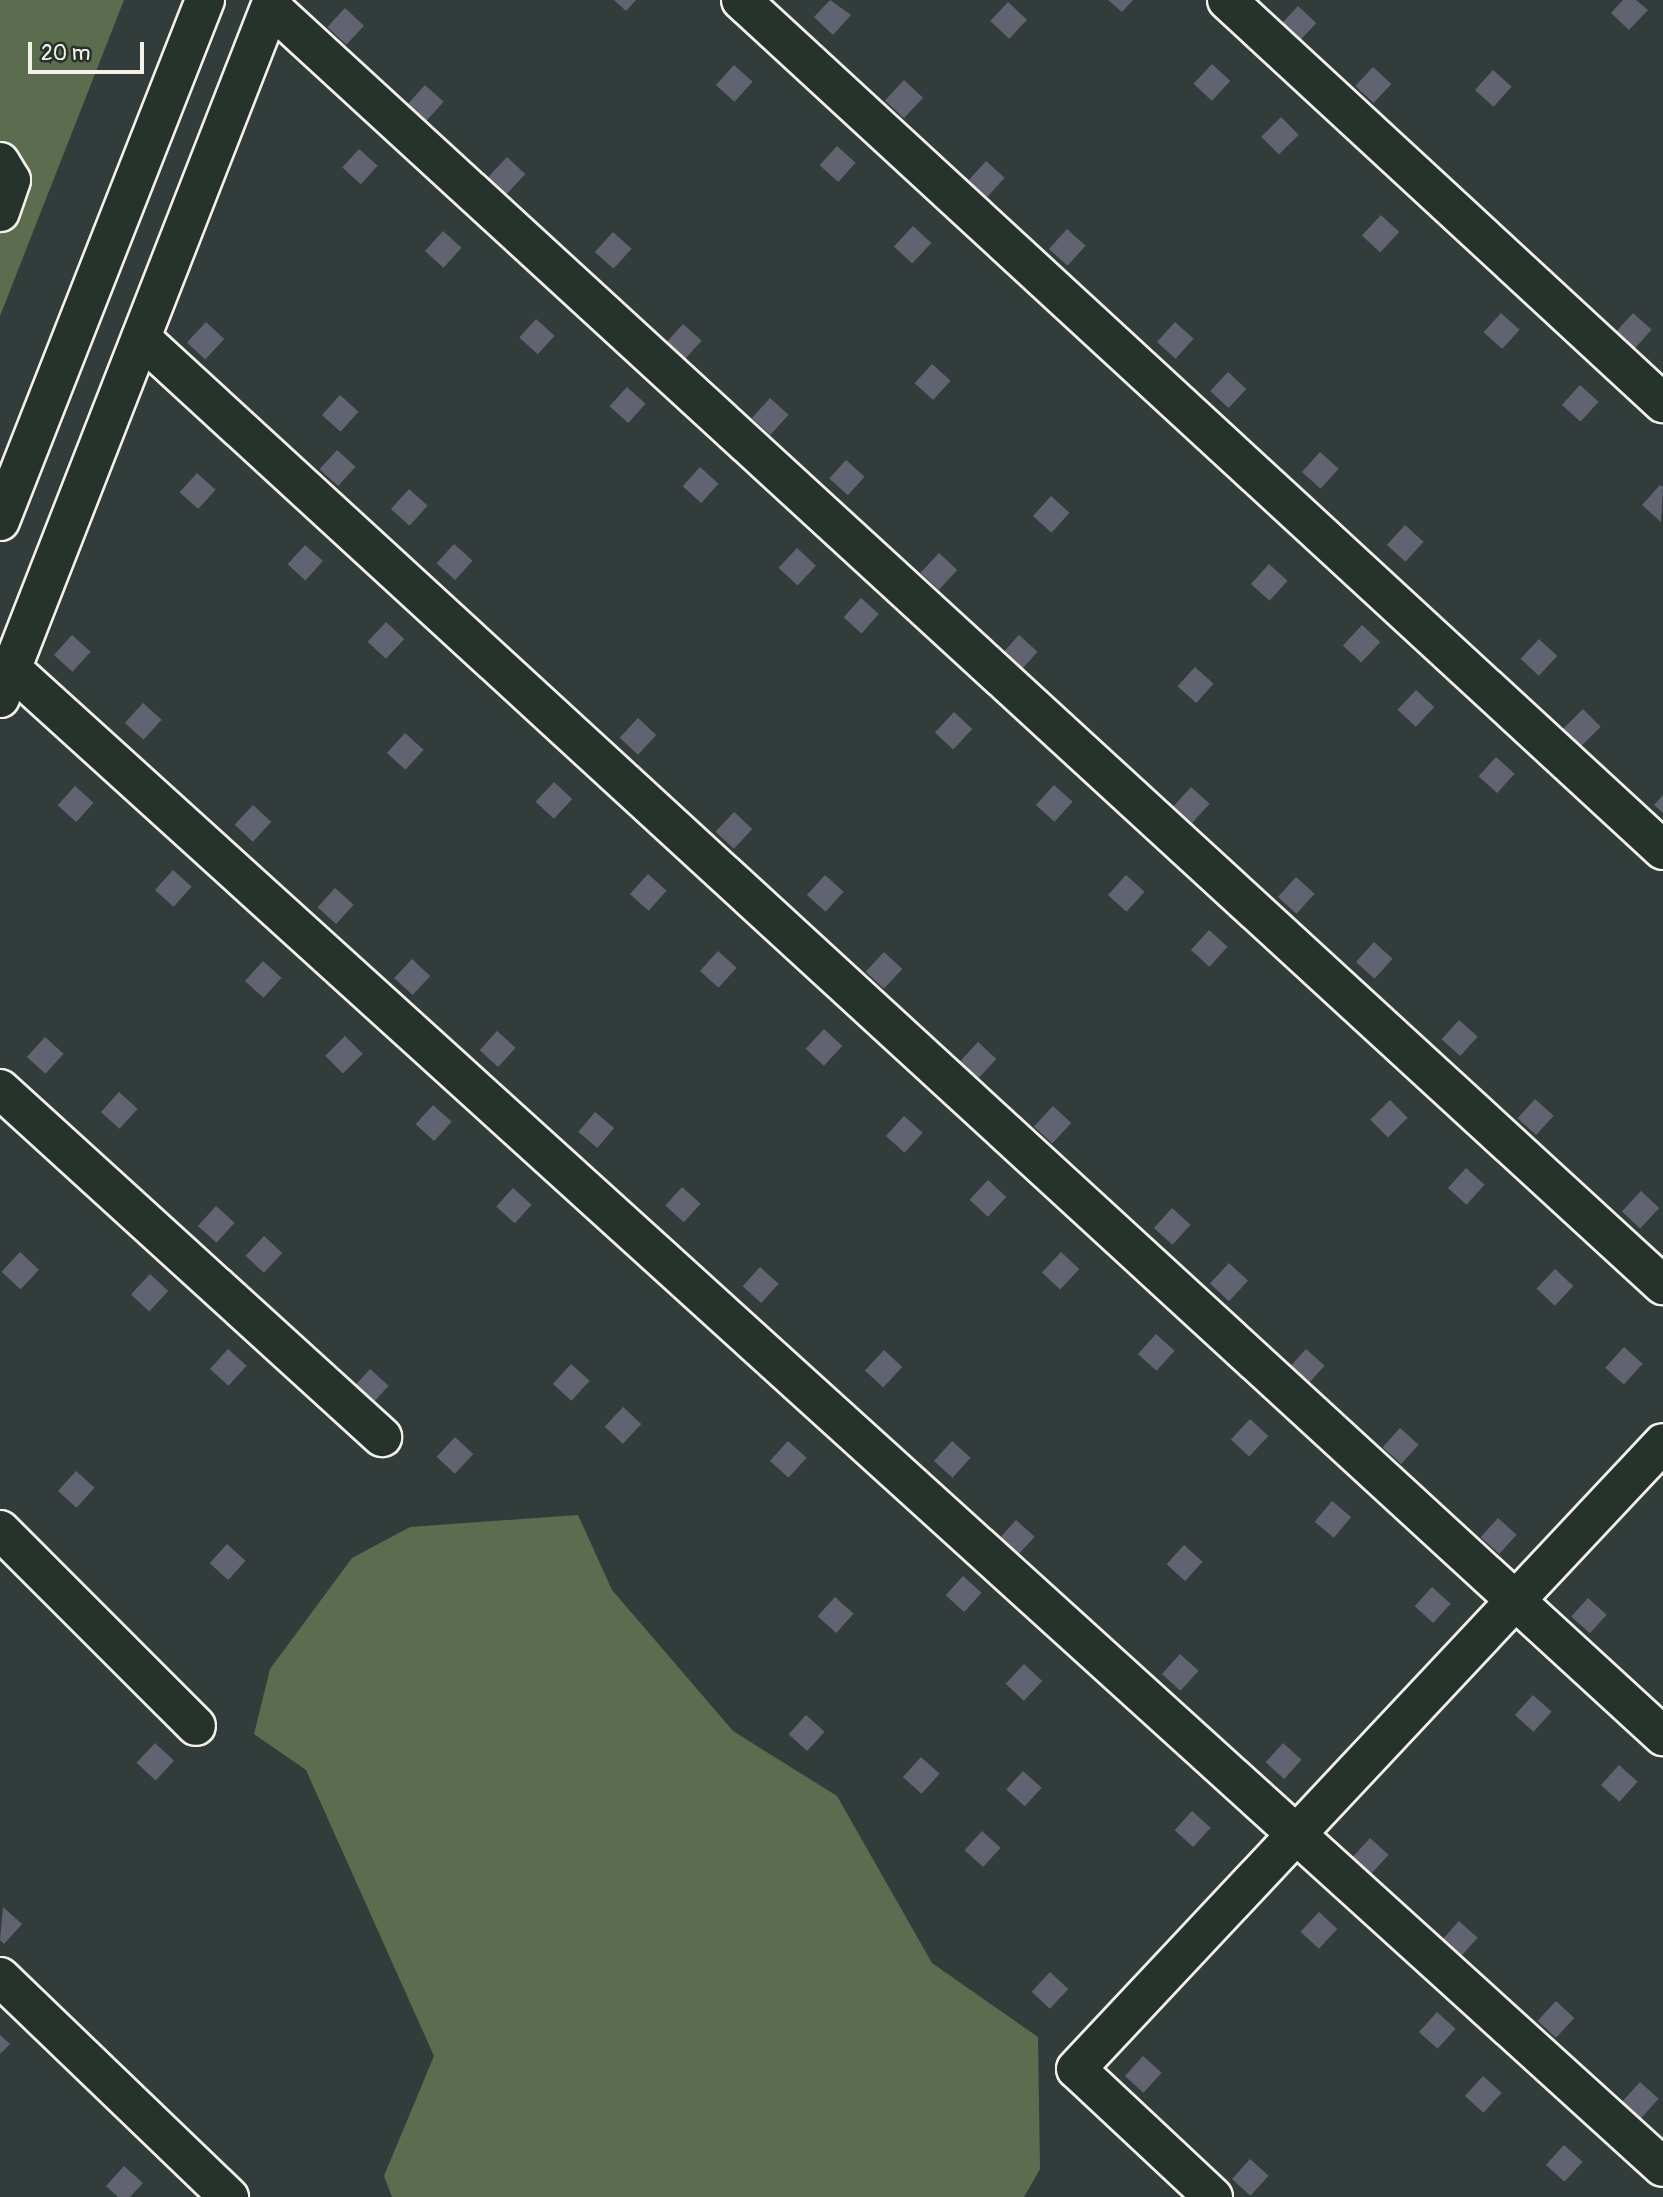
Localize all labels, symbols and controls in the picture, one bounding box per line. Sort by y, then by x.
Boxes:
scale bar [32,28,147,72]
text: 20 m [41,40,90,67]

